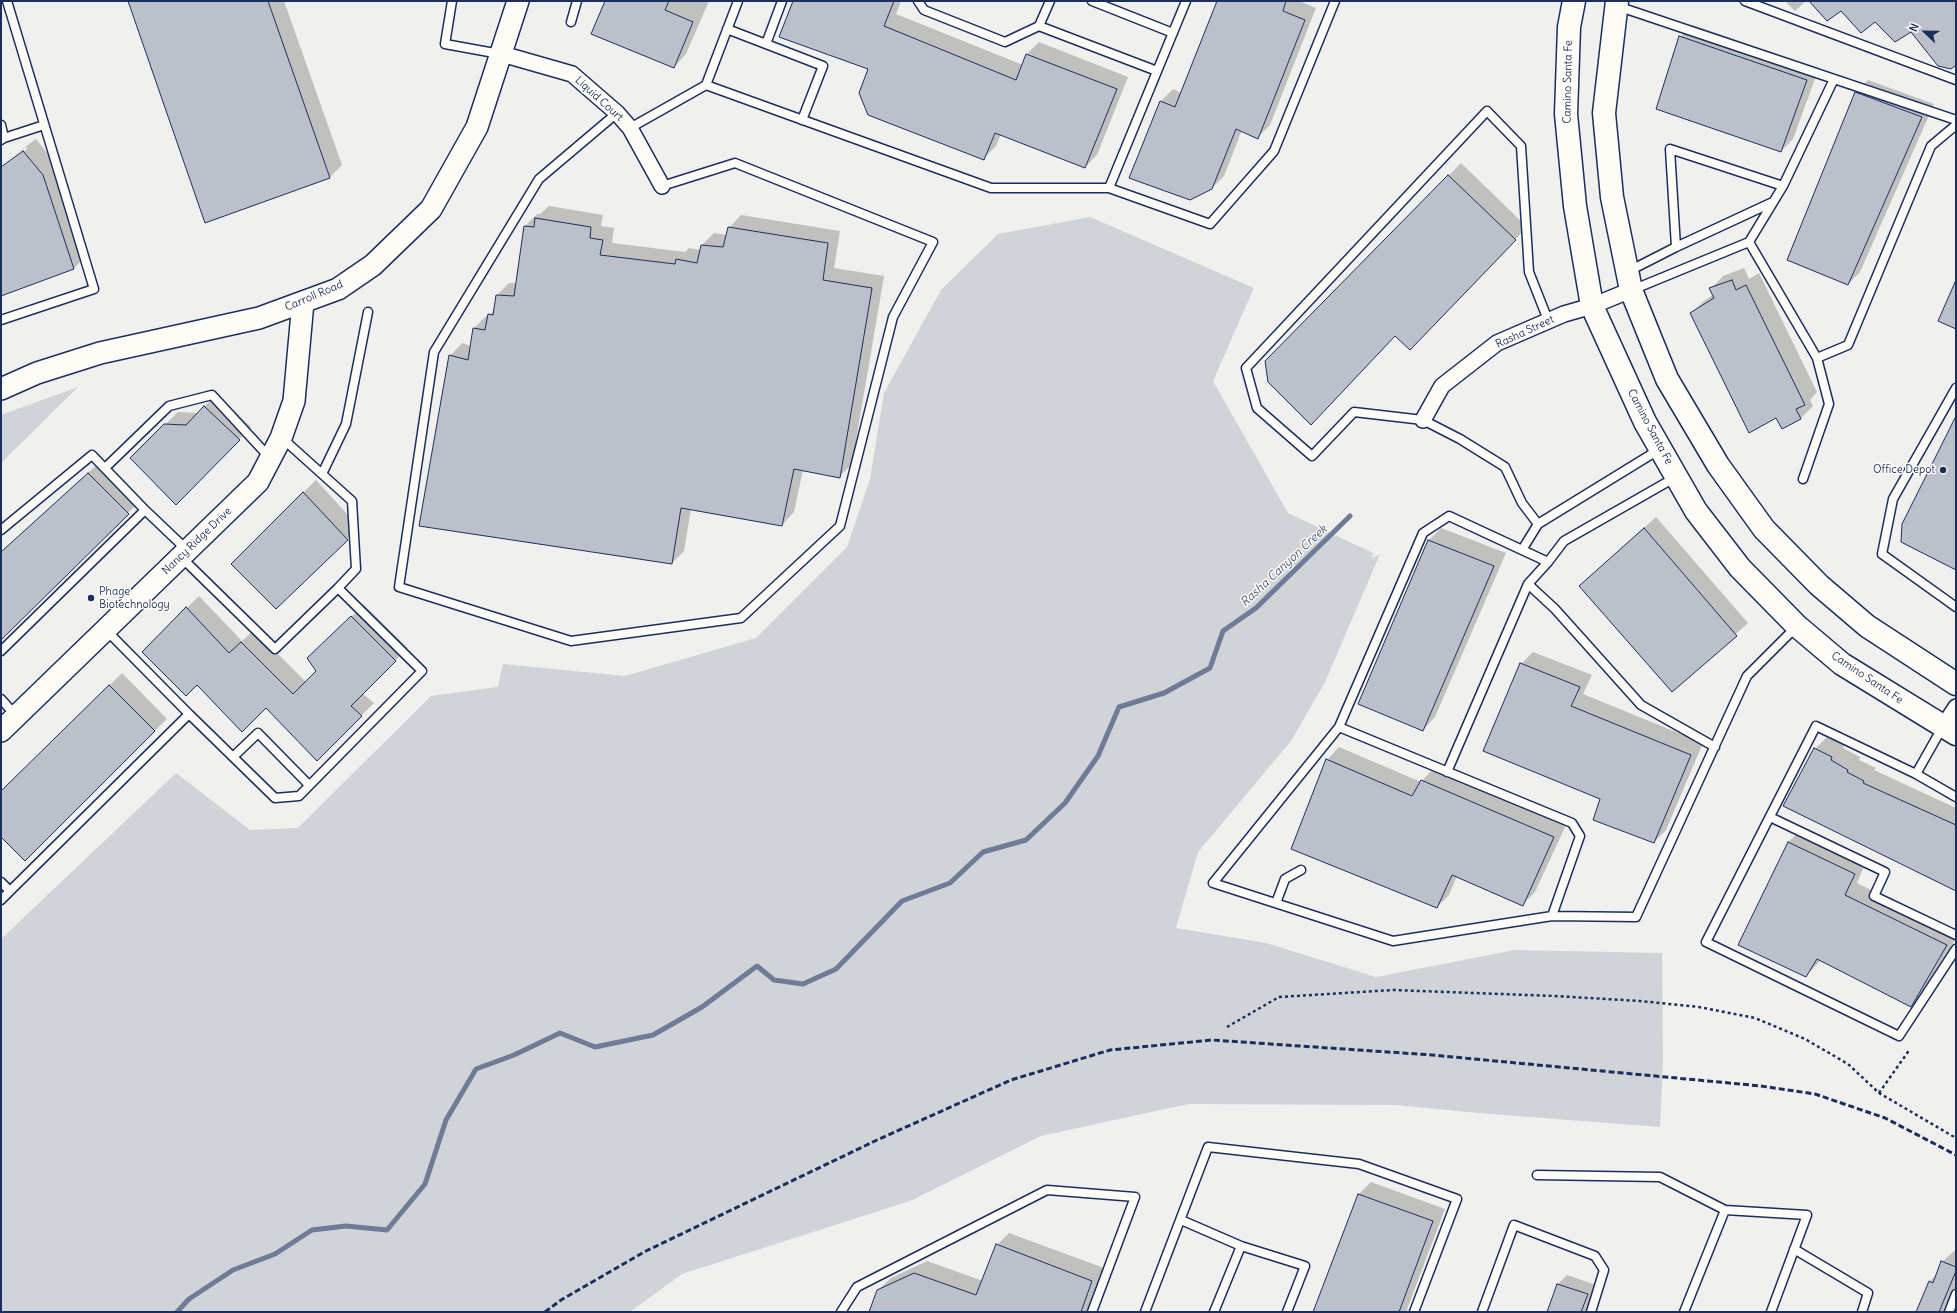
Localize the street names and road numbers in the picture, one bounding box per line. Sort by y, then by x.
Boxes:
street label: Camino Santa Fe [1561,40,1575,124]
street label: Liquid Court [572,74,626,124]
street label: Carroll Road [283,278,345,314]
street label: Rasha Street [1494,313,1556,351]
street label: Camino Santa Fe [1625,387,1675,467]
street label: Nancy Ridge Drive [160,505,234,577]
street label: Camino Santa Fe [1829,649,1905,707]

